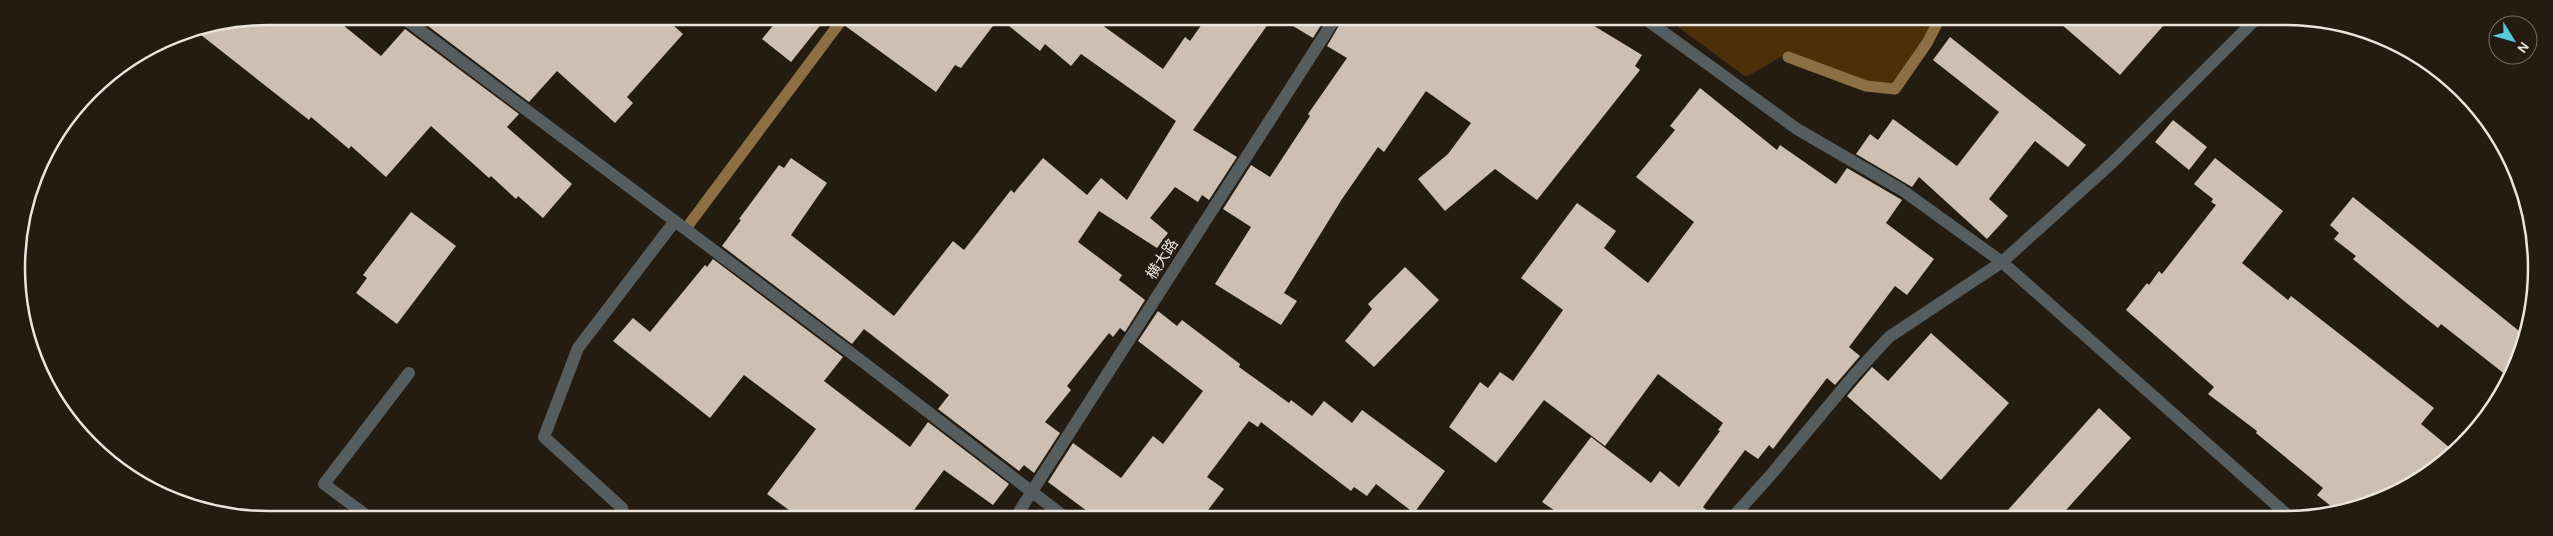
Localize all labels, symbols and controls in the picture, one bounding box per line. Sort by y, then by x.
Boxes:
north arrow [2488,15,2538,65]
text: N [2513,38,2533,57]
street label: 横大路 [1142,235,1182,283]

